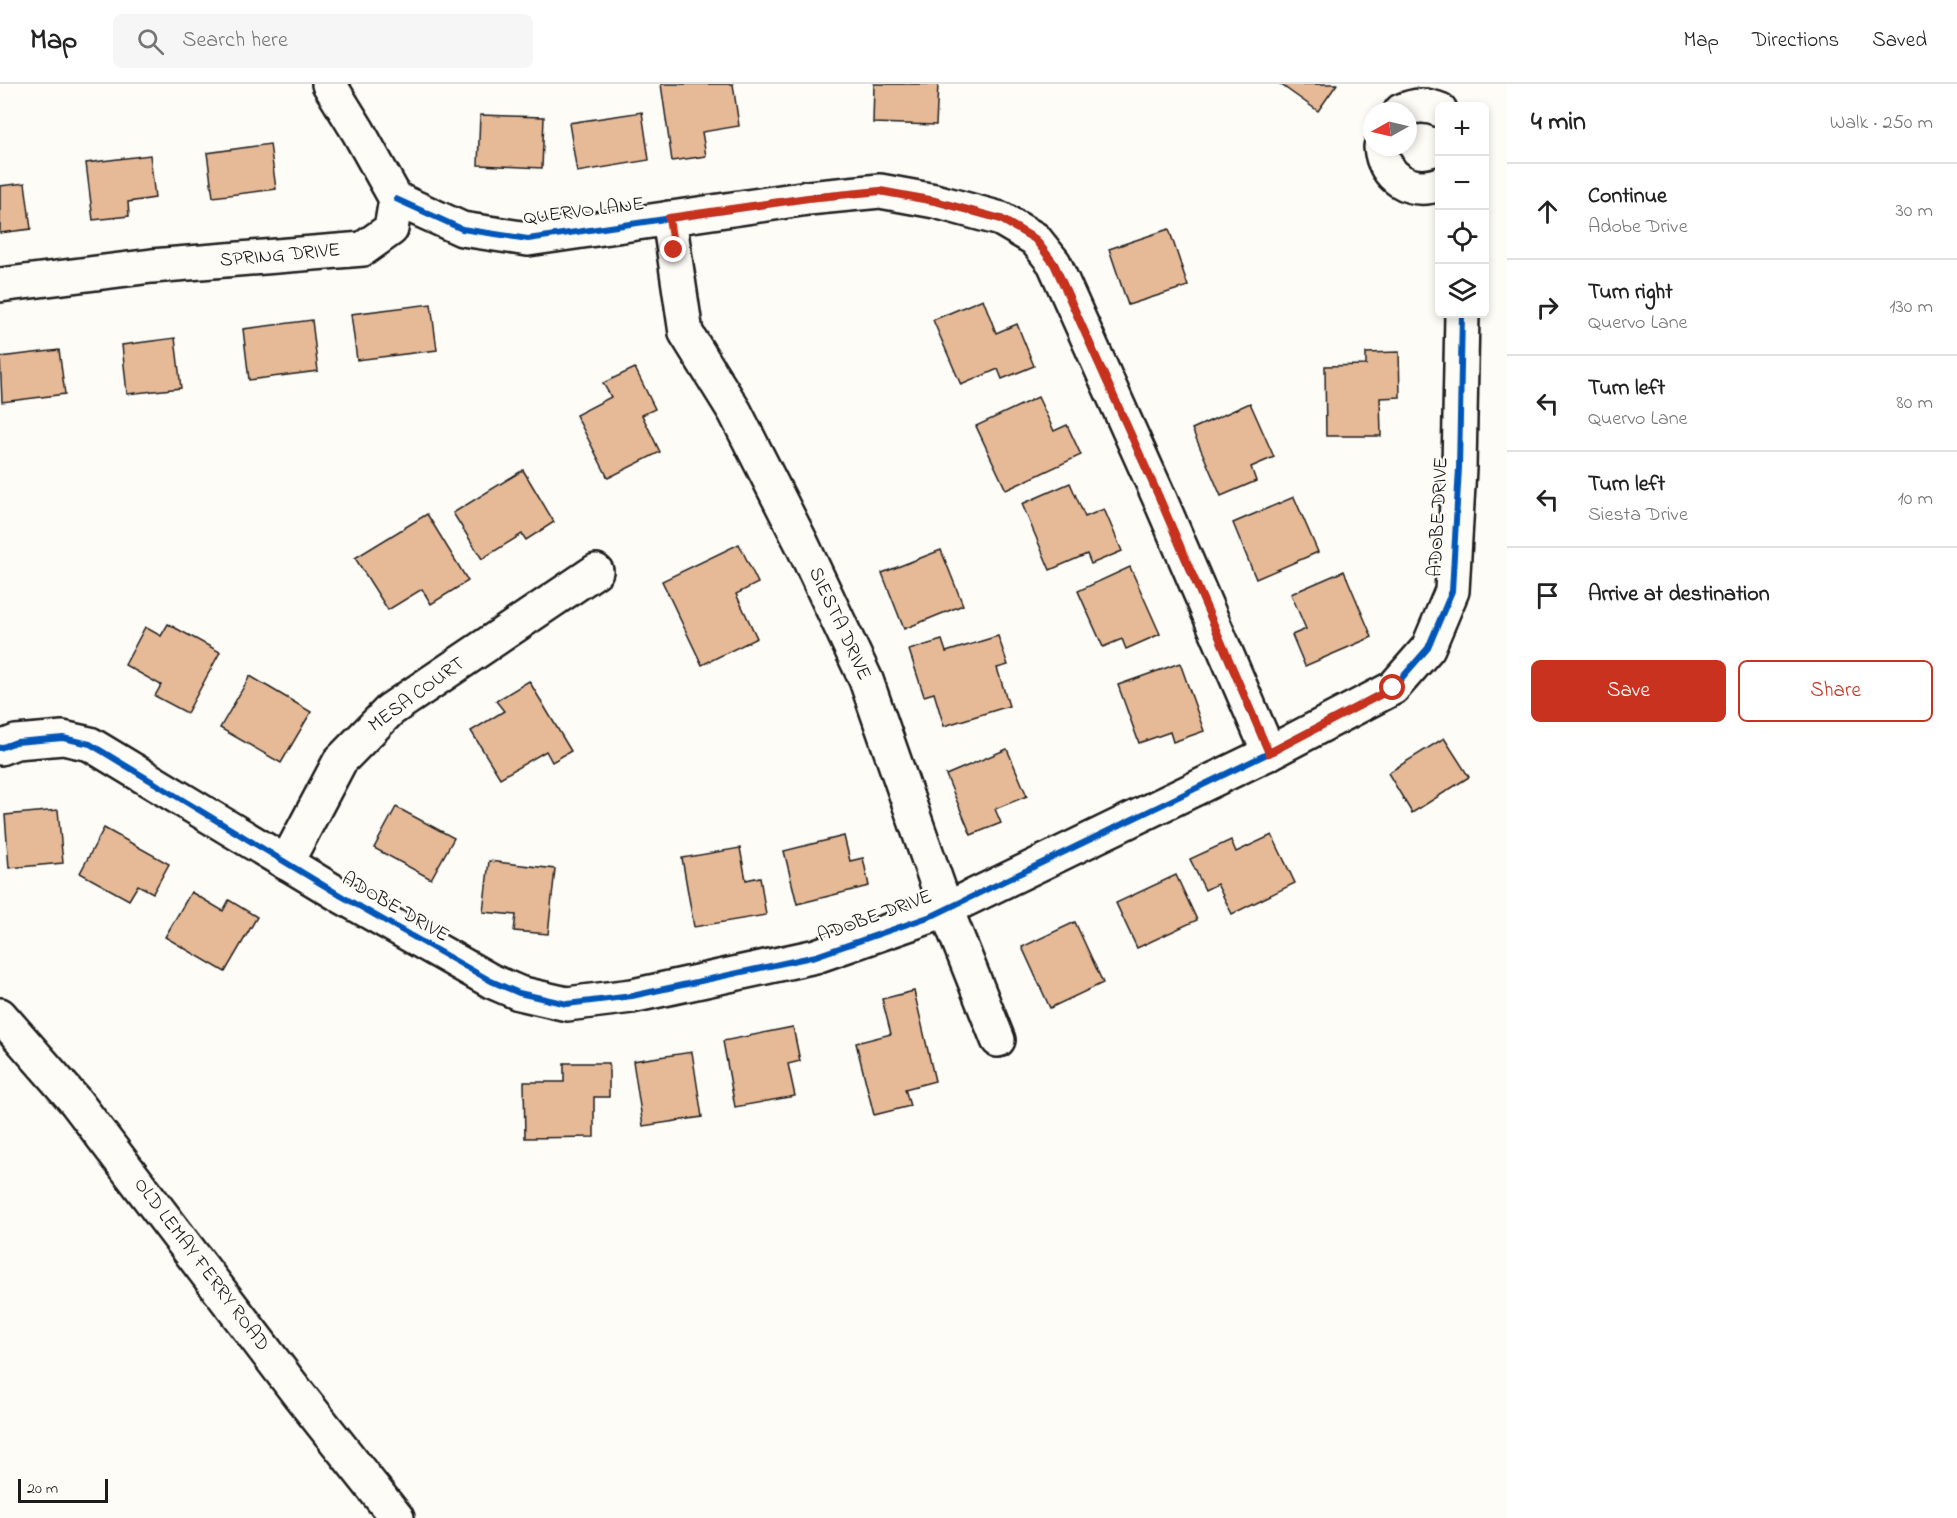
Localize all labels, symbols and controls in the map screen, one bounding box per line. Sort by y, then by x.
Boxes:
search box [113,14,533,68]
text: Map [30,21,77,62]
icon: search [134,25,167,58]
text: Search here [182,25,288,57]
text: Map [1683,26,1719,56]
text: Directions [1752,26,1839,56]
text: Saved [1872,26,1927,56]
north arrow [1363,102,1417,156]
map controls [1435,102,1489,318]
button: + [1435,102,1489,156]
text: 4 min [1531,104,1586,142]
text: Walk · 250 m [1830,109,1933,138]
button: − [1435,156,1489,210]
text: Continue [1588,181,1667,213]
street label: QUERVO LANE [522,190,646,234]
icon: ahead [1531,195,1564,228]
text: 30 m [1896,197,1933,226]
button: locate [1435,210,1489,264]
text: Adobe Drive [1588,213,1688,242]
street label: SPRING DRIVE [219,236,341,276]
route end [660,236,686,262]
button: layers [1435,264,1489,318]
text: Turn right [1588,277,1673,309]
icon: right [1531,291,1564,324]
text: 130 m [1889,293,1933,322]
text: Quervo Lane [1588,309,1688,338]
text: Turn left [1588,373,1665,405]
icon: left [1531,387,1564,420]
text: 80 m [1896,389,1933,418]
text: Quervo Lane [1588,405,1688,434]
street label: ADOBE DRIVE [1421,456,1457,578]
text: Turn left [1588,469,1665,501]
icon: left [1531,483,1564,516]
text: 10 m [1897,485,1933,514]
text: Siesta Drive [1588,501,1688,530]
street label: SIESTA DRIVE [800,563,878,685]
icon: arrive [1531,579,1564,612]
text: Arrive at destination [1588,579,1770,611]
street label: MESA COURT [363,650,471,740]
button: Save [1531,660,1726,722]
button: Share [1738,660,1933,722]
route start [1379,674,1405,700]
street label: ADOBE DRIVE [336,865,454,951]
street label: ADOBE DRIVE [814,883,936,951]
street label: OLD LEMAY FERRY ROAD [126,1172,276,1358]
scale bar [18,1476,108,1504]
text: 20 m [27,1477,58,1501]

